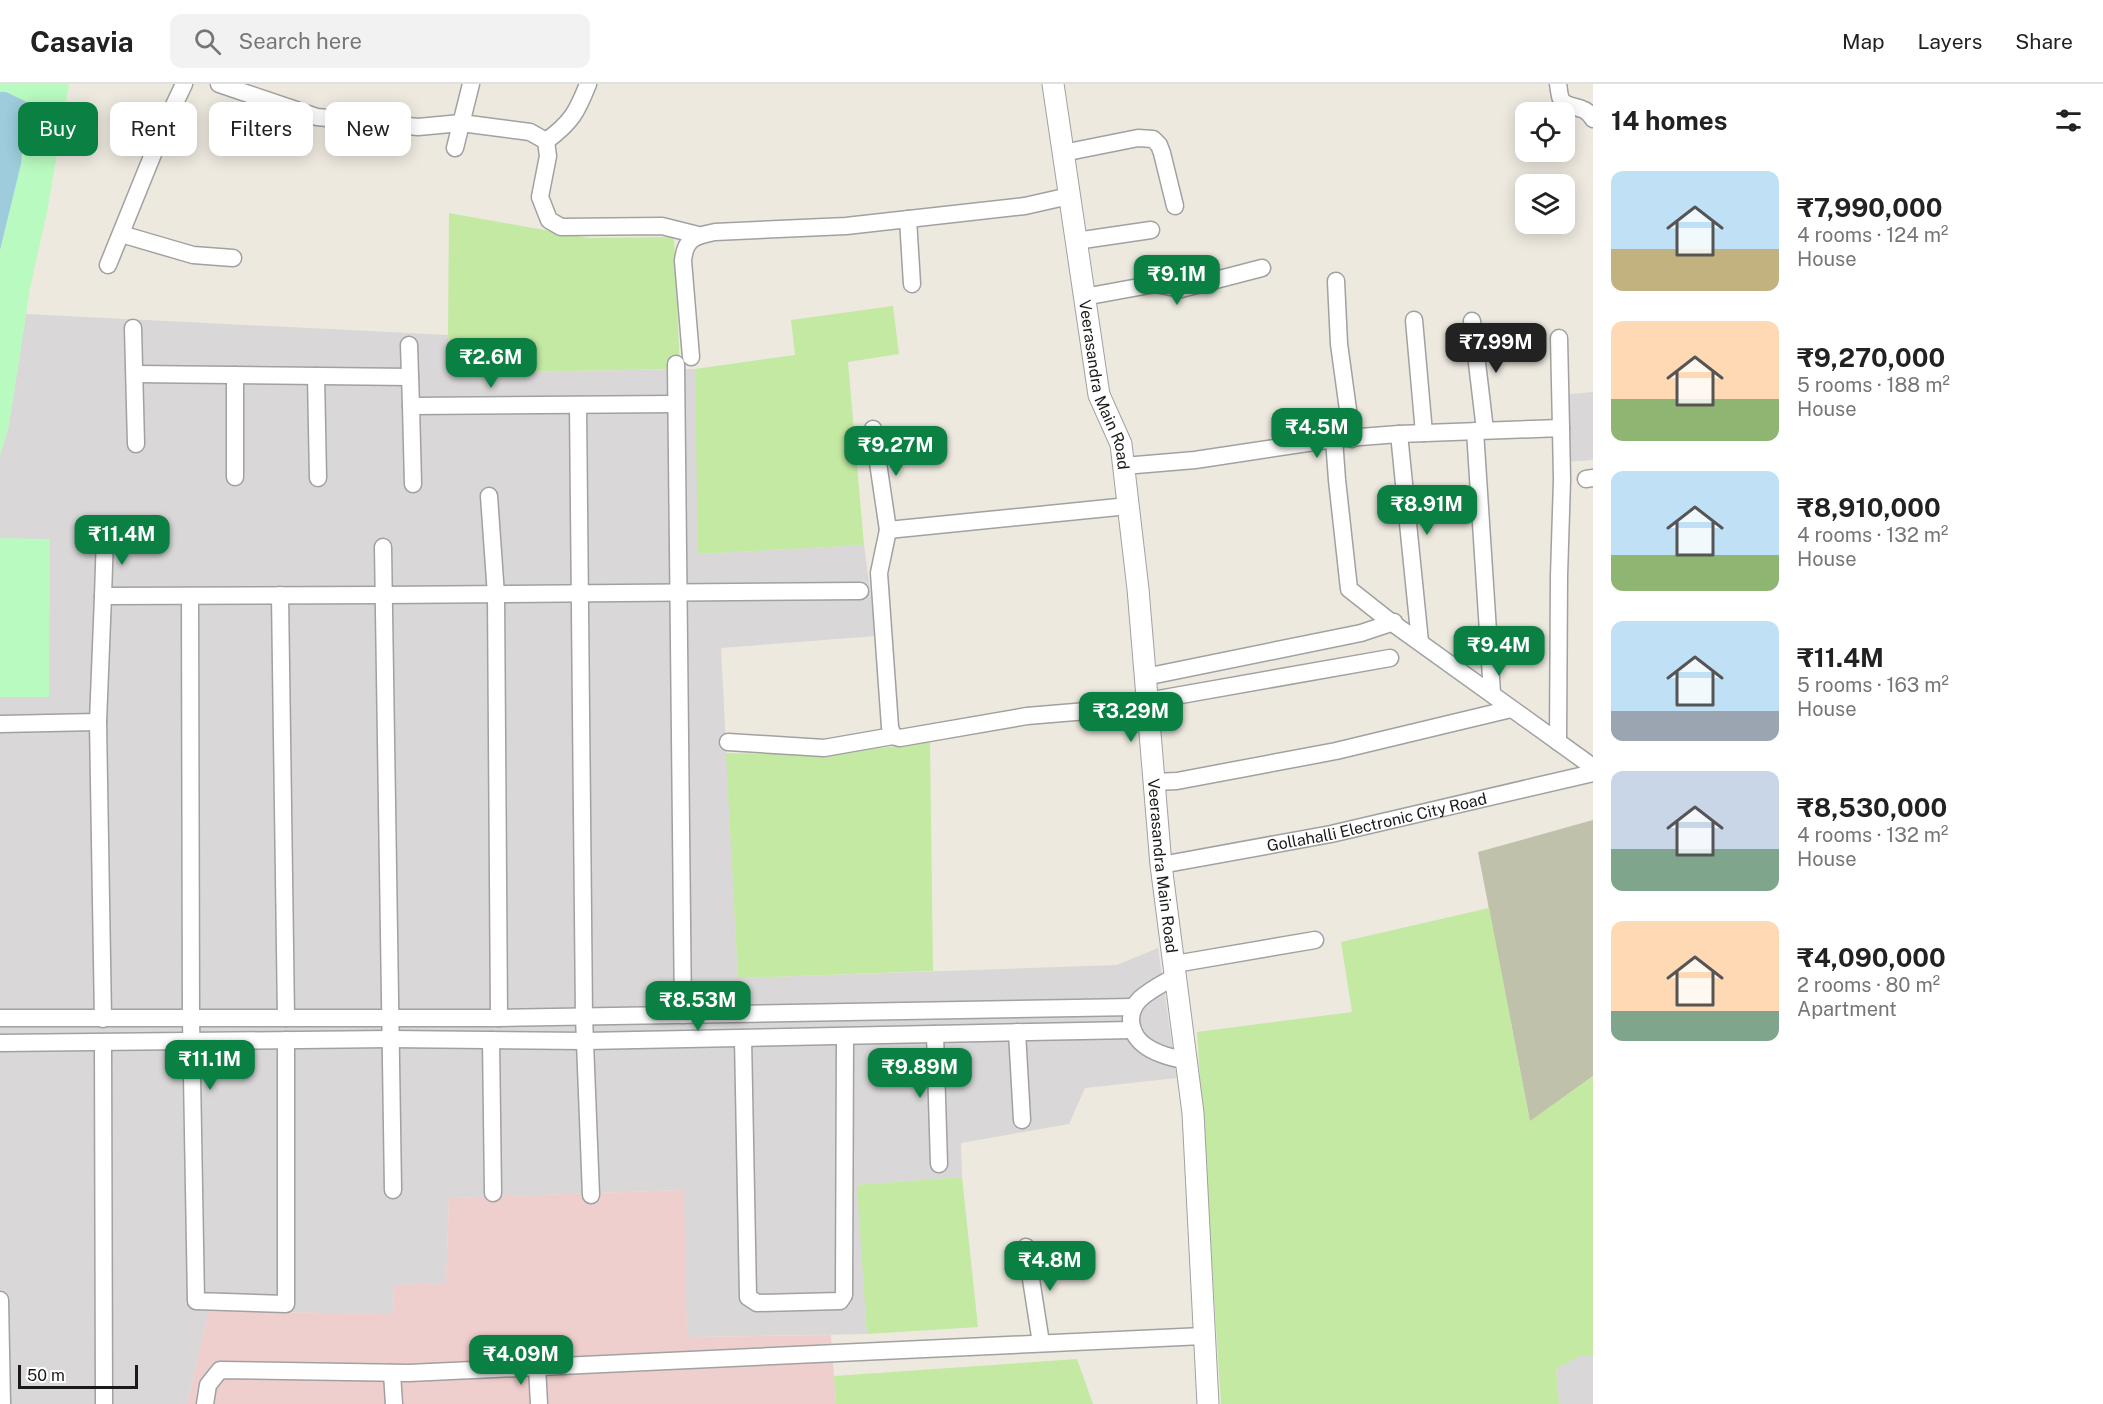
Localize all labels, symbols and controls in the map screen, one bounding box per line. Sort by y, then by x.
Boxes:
search box [170,14,590,68]
text: Casavia [30,25,134,58]
icon: search [191,25,224,58]
text: Search here [239,28,362,54]
text: Map [1842,29,1885,54]
text: Layers [1918,29,1982,54]
text: Share [2015,29,2073,54]
chip: Buy [18,102,98,156]
chip: Rent [110,102,197,156]
chip: Filters [209,102,313,156]
chip: New [325,102,411,156]
map controls [1515,102,1575,234]
button: locate [1515,102,1575,162]
icon: filters [2052,104,2085,137]
text: 14 homes [1611,105,1727,136]
button: layers [1515,174,1575,234]
text: ₹7,990,000 [1797,192,1942,223]
icon: home [1659,195,1731,267]
text: 4 rooms · 124 m² [1797,223,1948,247]
text: House [1797,247,1857,271]
pin: ₹9.1M [1135,255,1219,306]
text: ₹9.1M [1148,262,1206,286]
street label: Veerasandra Main Road [1075,299,1133,471]
pin: ₹7.99M [1447,323,1545,374]
text: ₹7.99M [1459,330,1533,354]
pin: ₹2.6M [449,338,533,389]
text: ₹9,270,000 [1797,342,1945,373]
text: ₹2.6M [460,345,522,369]
icon: home [1659,345,1731,417]
text: 5 rooms · 188 m² [1797,373,1950,397]
text: House [1797,397,1857,421]
pin: ₹4.5M [1275,408,1359,459]
text: ₹4.5M [1285,415,1349,439]
pin: ₹9.27M [847,426,945,477]
text: ₹9.27M [858,433,934,457]
pin: ₹8.91M [1378,485,1476,536]
text: ₹8.91M [1391,492,1463,516]
text: ₹8,910,000 [1797,492,1941,523]
icon: home [1659,495,1731,567]
pin: ₹11.4M [73,515,171,566]
text: ₹11.4M [89,522,155,546]
text: 4 rooms · 132 m² [1797,523,1948,547]
text: House [1797,547,1857,571]
pin: ₹9.4M [1457,626,1541,677]
text: ₹9.4M [1468,633,1530,657]
text: ₹11.4M [1797,642,1884,673]
icon: home [1659,645,1731,717]
text: 5 rooms · 163 m² [1797,673,1949,697]
pin: ₹3.29M [1082,692,1180,743]
text: House [1797,697,1857,721]
text: ₹3.29M [1093,699,1169,723]
street label: Veerasandra Main Road [1144,778,1181,954]
street label: Gollahalli Electronic City Road [1265,789,1489,856]
text: ₹8,530,000 [1797,792,1947,823]
icon: home [1659,795,1731,867]
text: 4 rooms · 132 m² [1797,823,1948,847]
text: House [1797,847,1857,871]
text: ₹4,090,000 [1797,942,1946,973]
icon: home [1659,945,1731,1017]
text: 2 rooms · 80 m² [1797,973,1940,997]
pin: ₹8.53M [649,981,747,1032]
text: ₹8.53M [660,988,736,1012]
text: Apartment [1797,997,1897,1021]
pin: ₹11.1M [161,1040,259,1091]
text: ₹11.1M [179,1047,241,1071]
pin: ₹9.89M [871,1048,969,1099]
text: ₹9.89M [882,1055,958,1079]
pin: ₹4.8M [1008,1241,1092,1292]
text: ₹4.8M [1018,1248,1082,1272]
pin: ₹4.09M [472,1335,570,1386]
text: ₹4.09M [483,1342,559,1366]
scale bar [18,1362,138,1390]
text: 50 m [27,1366,65,1385]

